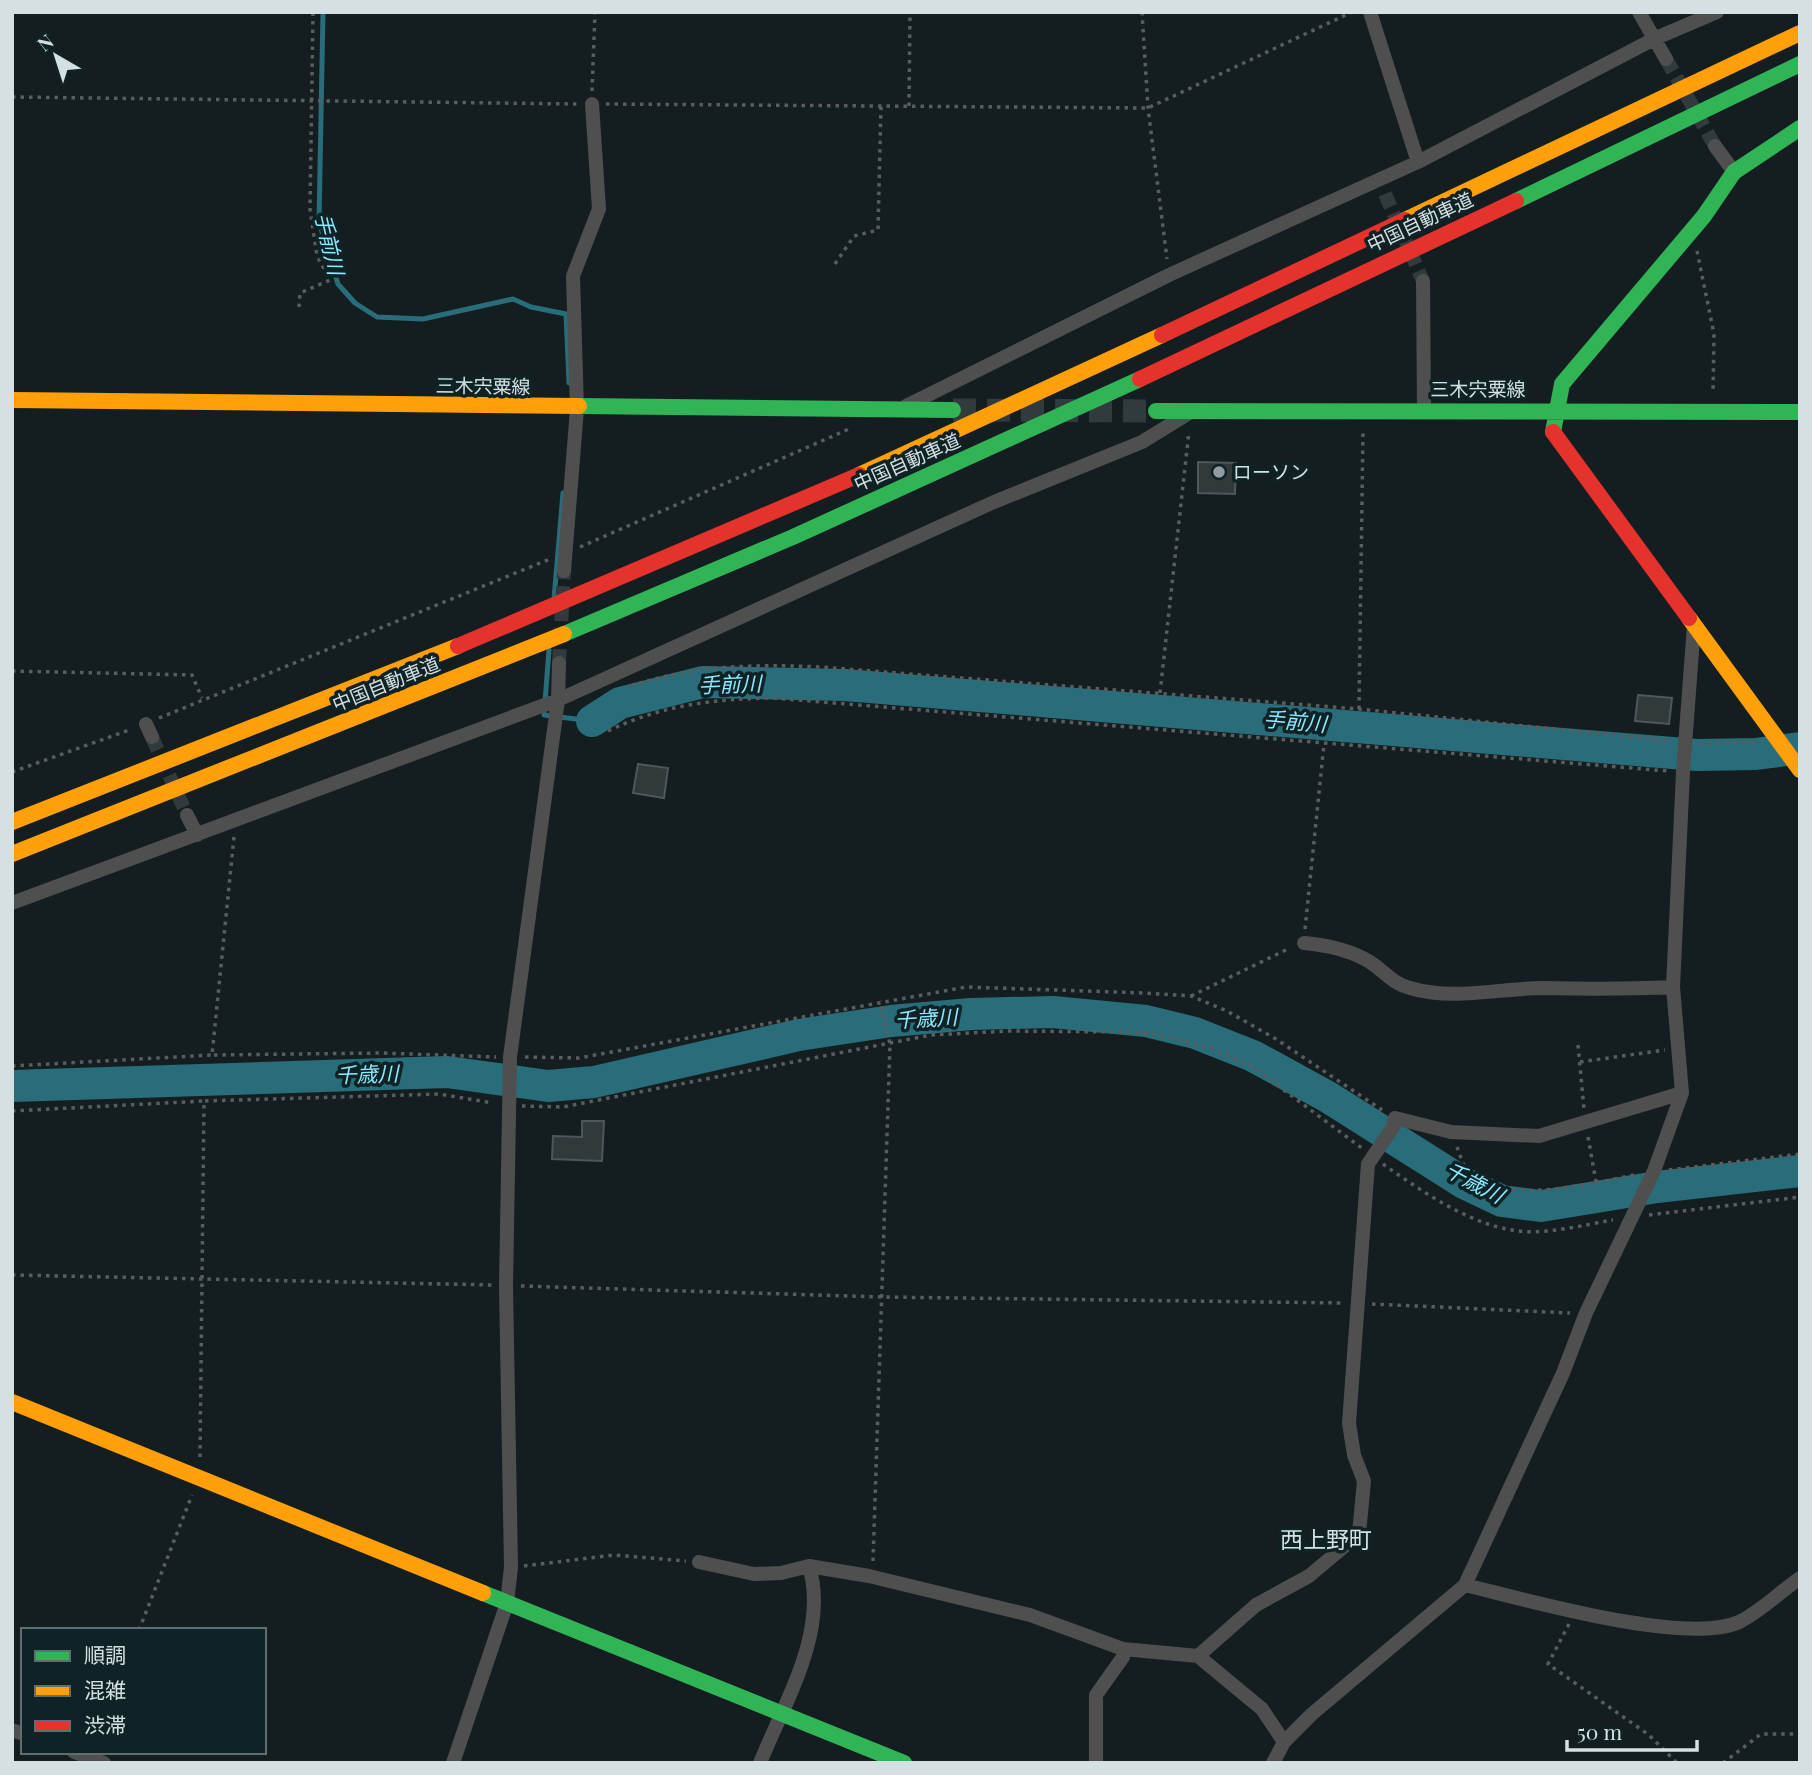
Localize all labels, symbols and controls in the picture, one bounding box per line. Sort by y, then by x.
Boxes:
north arrow [21,21,91,91]
text: N [31,27,58,56]
street label: 中国自動車道 [1362,185,1477,257]
water label: 手前川 [310,210,352,279]
street label: 三木宍粟線 [435,371,531,399]
street label: 三木宍粟線 [1430,375,1526,401]
street label: 中国自動車道 [849,426,964,496]
place label: ローソン [1233,458,1309,484]
marker: ローソン [1211,464,1227,480]
street label: 中国自動車道 [328,650,443,716]
water label: 手前川 [698,668,764,698]
water label: 手前川 [1263,703,1330,737]
water label: 千歳川 [894,1001,960,1033]
water label: 千歳川 [335,1058,401,1088]
water label: 千歳川 [1441,1154,1511,1209]
district label: 西上野町 [1280,1523,1372,1554]
legend [21,1628,266,1754]
text: 順調 [84,1640,126,1668]
text: 混雑 [84,1675,126,1703]
scale bar [1567,1708,1696,1752]
text: 渋滞 [84,1710,126,1738]
text: 50 m [1577,1717,1623,1745]

